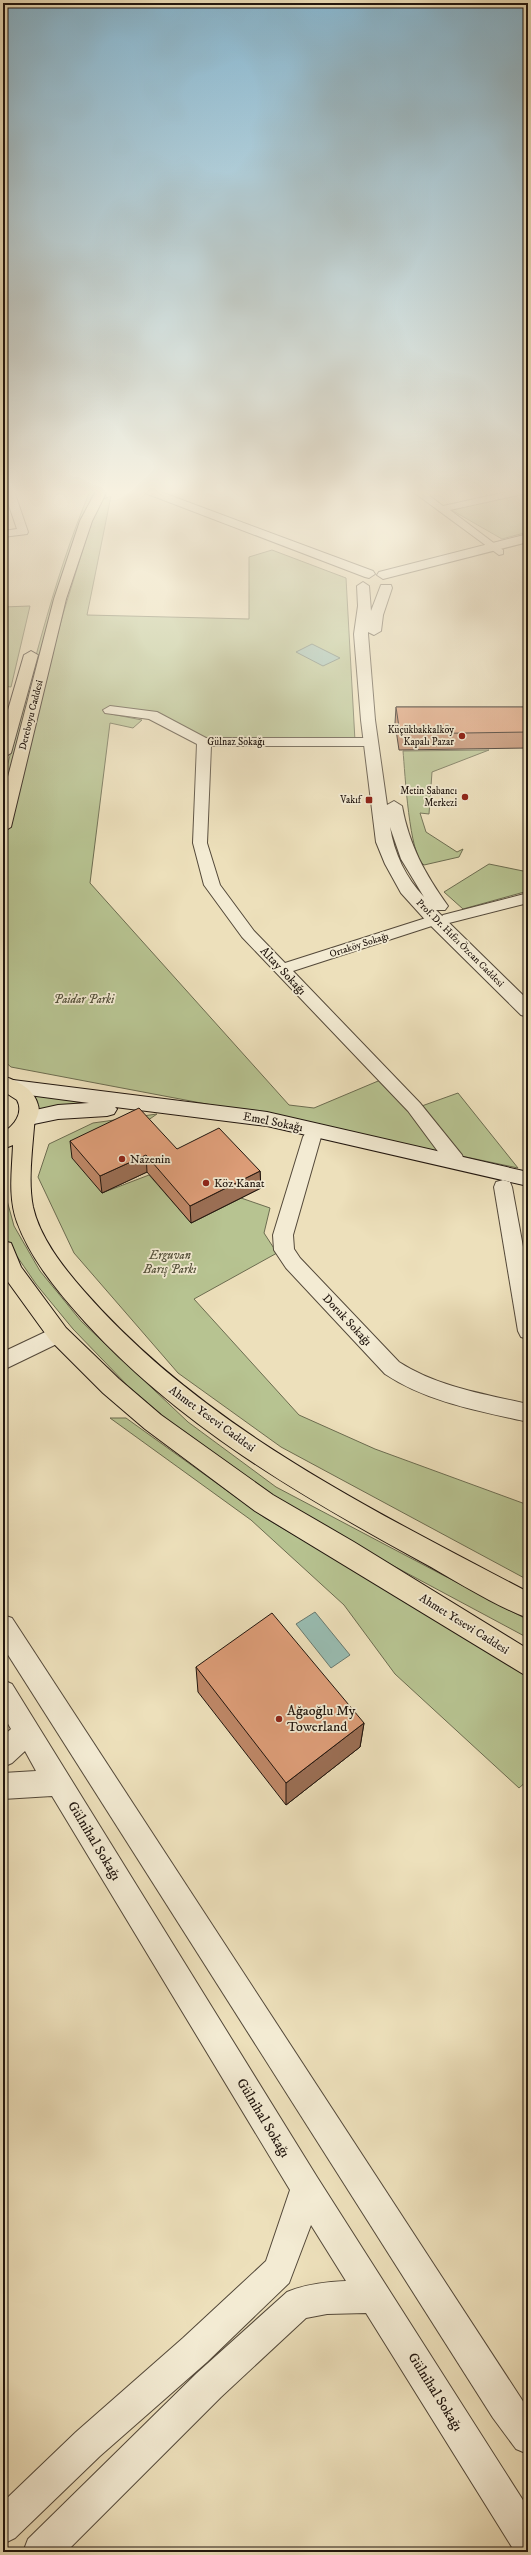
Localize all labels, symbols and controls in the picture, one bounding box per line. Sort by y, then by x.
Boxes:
street label: Dereboyu Caddesi [17,678,46,751]
place label: Küçükbakkalköy Kapalı Pazar [388,724,454,748]
marker: Küçükbakkalköy Kapalı Pazar [457,731,467,741]
street label: Gülnaz Sokağı [207,736,265,748]
place label: Metin Sabancı Merkezi [400,785,457,809]
marker: Metin Sabancı Merkezi [460,792,470,802]
place label: Vakıf [339,794,363,806]
marker: Vakıf [364,795,374,805]
street label: Prof. Dr. Hıfzı Özcan Caddesi [414,896,507,990]
street label: Ortaköy Sokağı [328,930,391,960]
street label: Altay Sokağı [257,944,309,998]
park label: Paidar Parki [54,992,115,1007]
street label: Emel Sokağı [242,1109,304,1135]
place label: Nazenin [130,1152,171,1167]
marker: Nazenin [117,1154,127,1164]
place label: Köz Kanat [214,1176,265,1191]
marker: Köz Kanat [201,1178,211,1188]
park label: Erguvan Barış Parkı [143,1248,196,1277]
street label: Doruk Sokağı [319,1291,375,1349]
street label: Ahmet Yesevi Caddesi [166,1383,258,1455]
street label: Ahmet Yesevi Caddesi [416,1590,512,1658]
place label: Ağaoğlu My Towerland [287,1702,356,1736]
marker: Ağaoğlu My Towerland [274,1714,284,1724]
street label: Gülnihal Sokağı [63,1798,125,1884]
street label: Gülnihal Sokağı [232,2075,294,2161]
street label: Gülnihal Sokağı [404,2349,467,2435]

